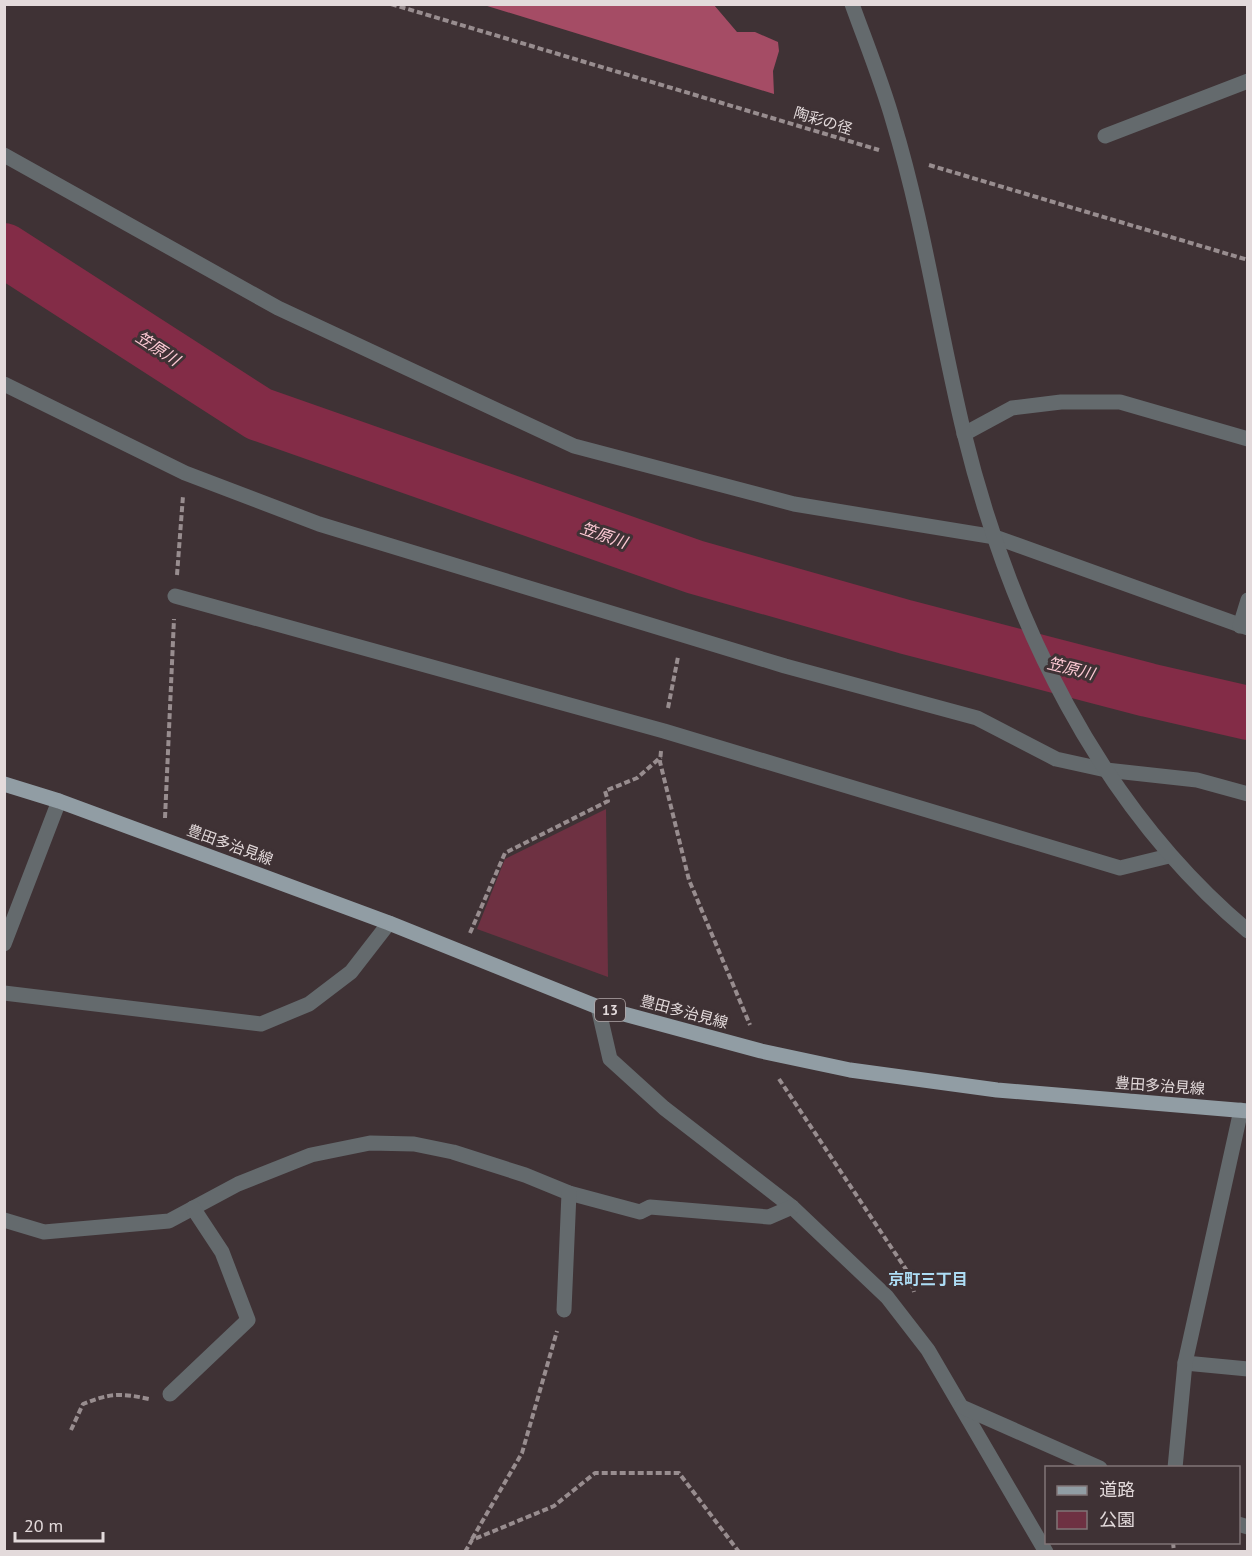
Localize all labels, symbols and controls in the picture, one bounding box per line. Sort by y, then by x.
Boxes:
street label: 陶彩の径 [792,103,855,138]
water label: 笠原川 [132,327,185,371]
water label: 笠原川 [578,518,632,553]
water label: 笠原川 [1045,652,1099,684]
street label: 豊田多治見線 [185,820,276,869]
street label: 豊田多治見線 [638,991,730,1032]
road number: 13 [595,999,625,1021]
street label: 豊田多治見線 [1114,1073,1206,1098]
district label: 京町三丁目 [888,1269,968,1289]
legend [1045,1466,1240,1544]
text: 道路 [1099,1478,1135,1501]
scale bar [15,1505,104,1543]
text: 公園 [1099,1508,1135,1531]
text: 20 m [24,1514,63,1537]

